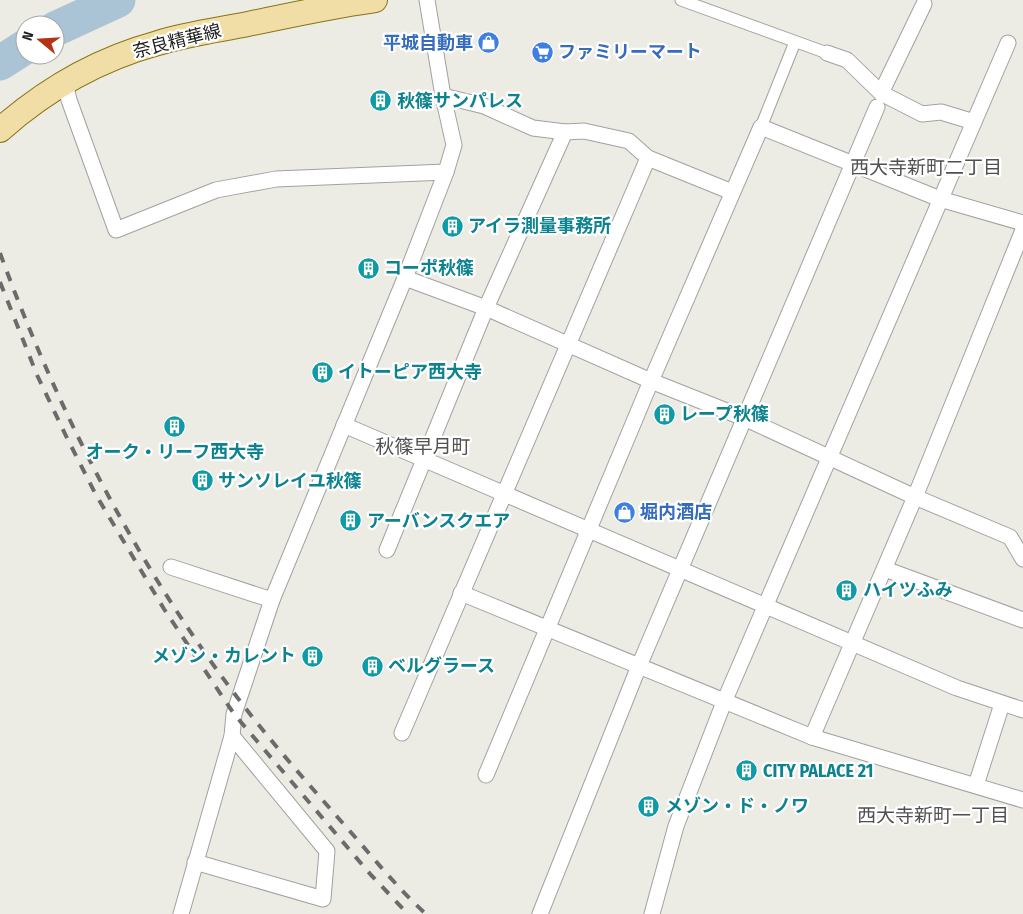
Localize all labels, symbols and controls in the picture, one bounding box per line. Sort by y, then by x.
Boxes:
north arrow [15,15,65,65]
street label: 奈良精華線 [131,19,223,63]
text: N [19,30,37,43]
shop icon: 平城自動車 [477,31,501,55]
place label: 平城自動車 [383,32,473,54]
supermarket icon: ファミリーマート [530,40,554,64]
place label: ファミリーマート [558,41,702,63]
building icon: 秋篠サンパレス [369,89,393,113]
place label: 秋篠サンパレス [397,90,523,112]
district label: 西大寺新町二丁目 [850,156,1002,179]
building icon: アイラ測量事務所 [440,214,464,238]
place label: アイラ測量事務所 [468,215,611,237]
building icon: コーポ秋篠 [356,256,380,280]
place label: コーポ秋篠 [384,257,474,279]
building icon: イトーピア西大寺 [310,360,334,384]
place label: イトーピア西大寺 [338,361,482,383]
building icon: レープ秋篠 [652,402,676,426]
place label: レープ秋篠 [680,403,769,425]
building icon: オーク・リーフ西大寺 [163,415,187,439]
district label: 秋篠早月町 [375,435,471,458]
place label: オーク・リーフ西大寺 [86,441,264,463]
building icon: サンソレイユ秋篠 [190,469,214,493]
place label: サンソレイユ秋篠 [218,470,362,492]
shop icon: 堀内酒店 [612,500,636,524]
place label: 堀内酒店 [640,501,712,523]
building icon: アーバンスクエア [339,509,363,533]
place label: アーバンスクエア [367,510,510,532]
building icon: ハイツふみ [835,578,859,602]
place label: ハイツふみ [863,579,953,601]
building icon: メゾン・カレント [300,644,324,668]
place label: メゾン・カレント [152,645,296,667]
building icon: ベルグラース [360,654,384,678]
place label: ベルグラース [388,655,495,677]
building icon: CITY PALACE 21 [735,759,759,783]
place label: CITY PALACE 21 [763,760,873,782]
building icon: メゾン・ド・ノワ [637,794,661,818]
place label: メゾン・ド・ノワ [665,795,809,817]
district label: 西大寺新町一丁目 [857,804,1009,827]

